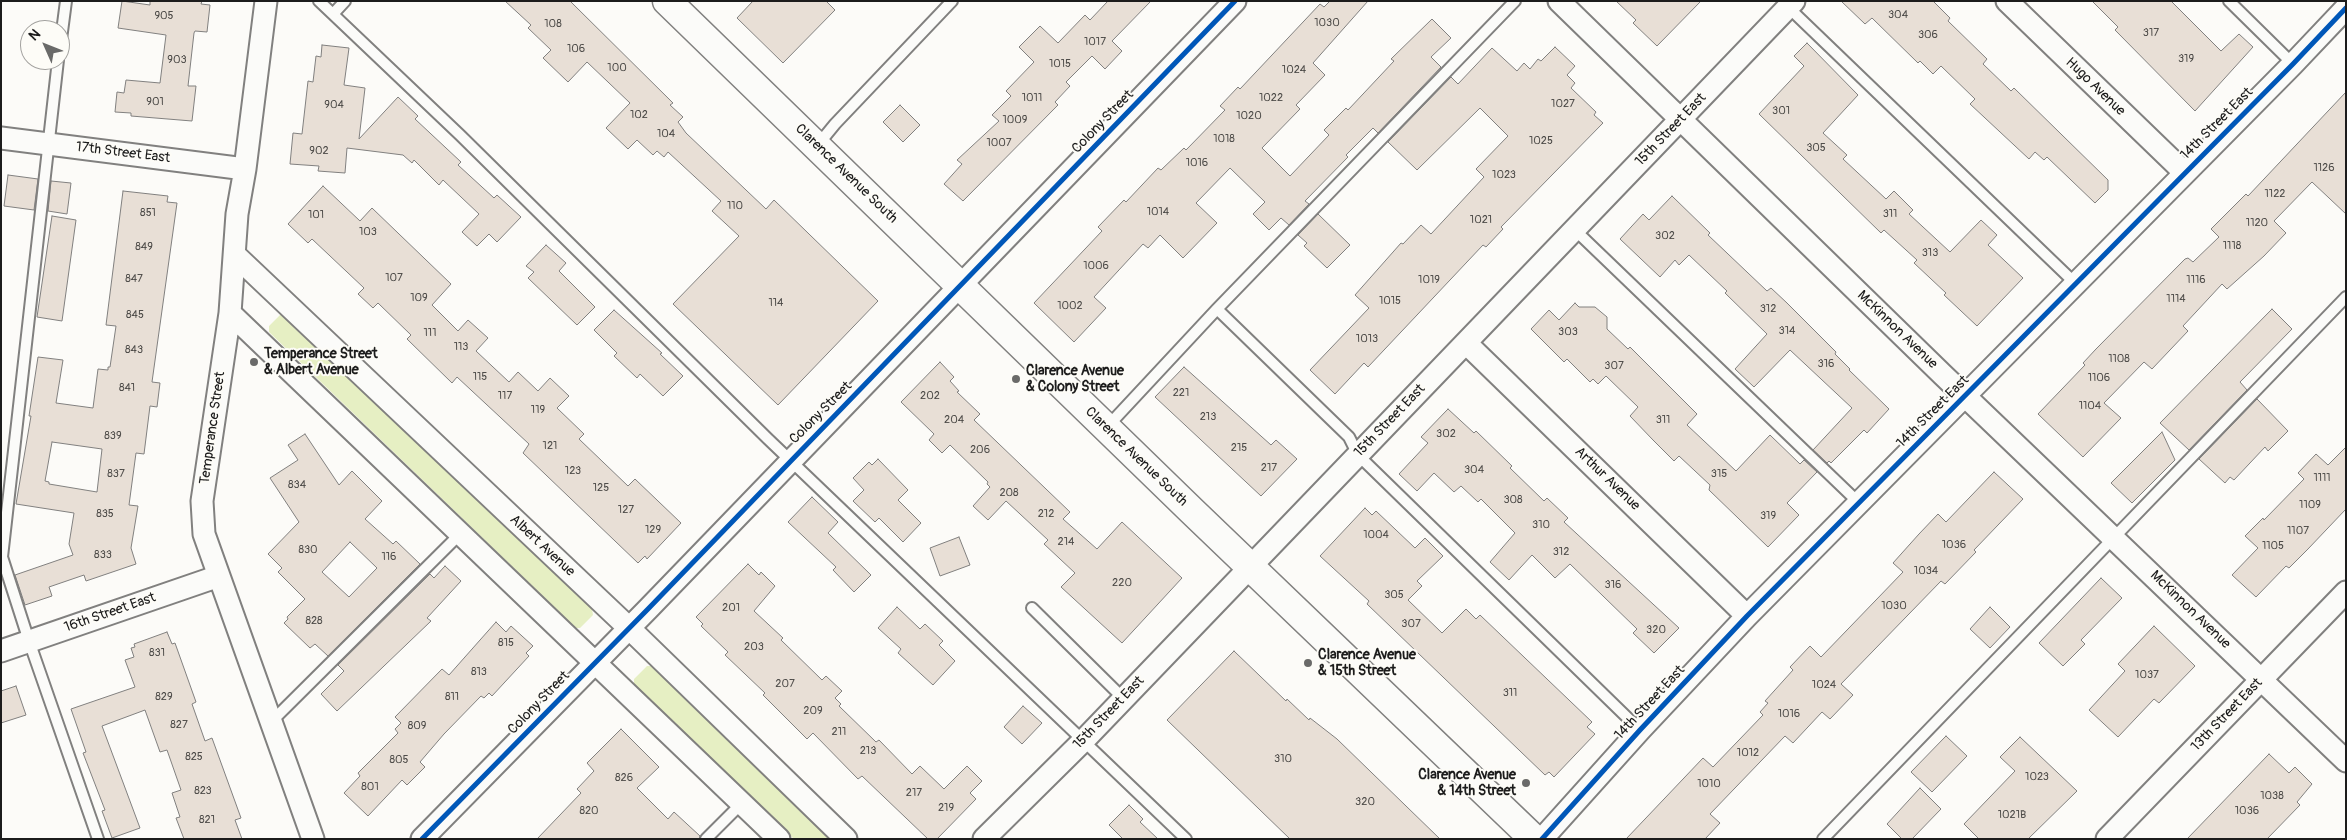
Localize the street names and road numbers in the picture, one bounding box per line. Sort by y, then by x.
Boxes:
street label: Hugo Avenue [2062,54,2128,120]
street label: 14th Street East [2177,84,2257,164]
street label: Colony Street [1069,87,1137,157]
street label: 15th Street East [1632,90,1710,170]
street label: Clarence Avenue South [791,121,901,227]
street label: 17th Street East [75,139,171,167]
street label: McKinnon Avenue [1853,287,1941,373]
street label: Temperance Street [197,371,229,485]
street label: 14th Street East [1893,372,1973,452]
street label: Colony Street [786,378,856,448]
street label: 15th Street East [1351,381,1429,461]
street label: Clarence Avenue South [1081,404,1191,510]
street label: Arthur Avenue [1571,444,1643,514]
street label: Albert Avenue [506,512,578,580]
street label: McKinnon Avenue [2146,567,2234,653]
street label: 16th Street East [62,590,158,636]
street label: 14th Street East [1611,662,1689,744]
street label: Colony Street [505,668,573,738]
street label: 15th Street East [1070,673,1148,753]
street label: 13th Street East [2188,675,2266,755]

